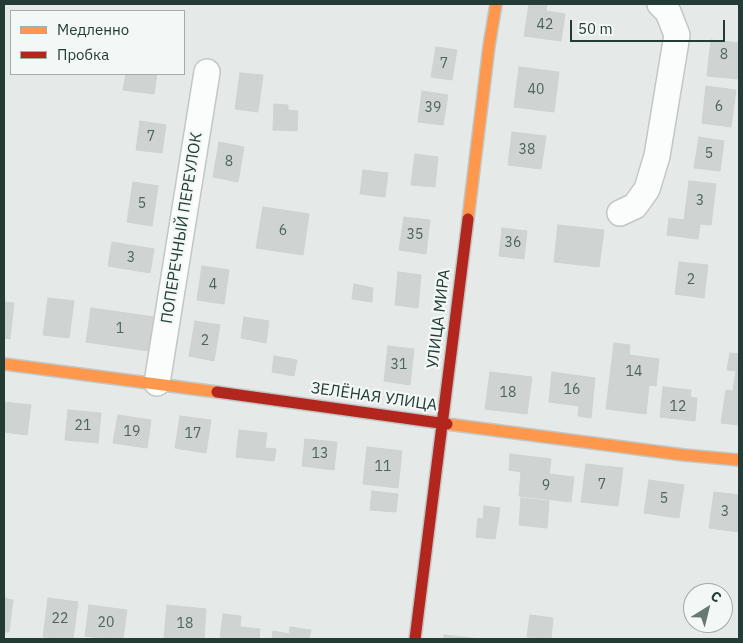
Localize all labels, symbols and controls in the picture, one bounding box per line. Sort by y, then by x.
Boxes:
legend [10,10,185,75]
scale bar [573,10,728,42]
house number: 42 [537,17,553,33]
text: 50 m [578,19,613,38]
text: Медленно [57,20,129,39]
text: Пробка [57,45,109,64]
house number: 8 [720,47,728,63]
house number: 7 [440,56,448,72]
house number: 40 [528,82,544,98]
house number: 6 [715,99,723,115]
house number: 39 [425,100,441,116]
house number: 7 [147,129,155,145]
street label: ПОПЕРЕЧНЫЙ ПЕРЕУЛОК [157,131,207,325]
house number: 38 [519,142,535,158]
house number: 5 [705,146,713,162]
house number: 8 [225,154,233,170]
house number: 3 [696,193,704,209]
house number: 5 [138,196,146,212]
house number: 6 [279,223,287,239]
house number: 35 [407,227,423,243]
house number: 36 [505,235,521,251]
house number: 3 [127,250,135,266]
street label: УЛИЦА МИРА [423,268,455,370]
house number: 2 [687,272,695,288]
house number: 4 [209,277,217,293]
house number: 1 [116,321,124,337]
house number: 2 [201,333,209,349]
house number: 31 [391,357,407,373]
house number: 14 [626,364,642,380]
street label: ЗЕЛЁНАЯ УЛИЦА [309,379,439,415]
house number: 16 [564,382,580,398]
house number: 18 [500,385,516,401]
house number: 12 [670,399,686,415]
house number: 21 [75,418,91,434]
house number: 19 [124,424,140,440]
house number: 17 [185,426,201,442]
house number: 13 [312,446,328,462]
house number: 11 [375,459,391,475]
house number: 7 [598,477,606,493]
house number: 9 [542,478,550,494]
house number: 5 [660,491,668,507]
house number: 3 [721,504,729,520]
north arrow [683,583,733,633]
text: С [707,587,725,607]
house number: 22 [52,611,68,627]
house number: 20 [98,615,114,631]
house number: 18 [177,616,193,632]

